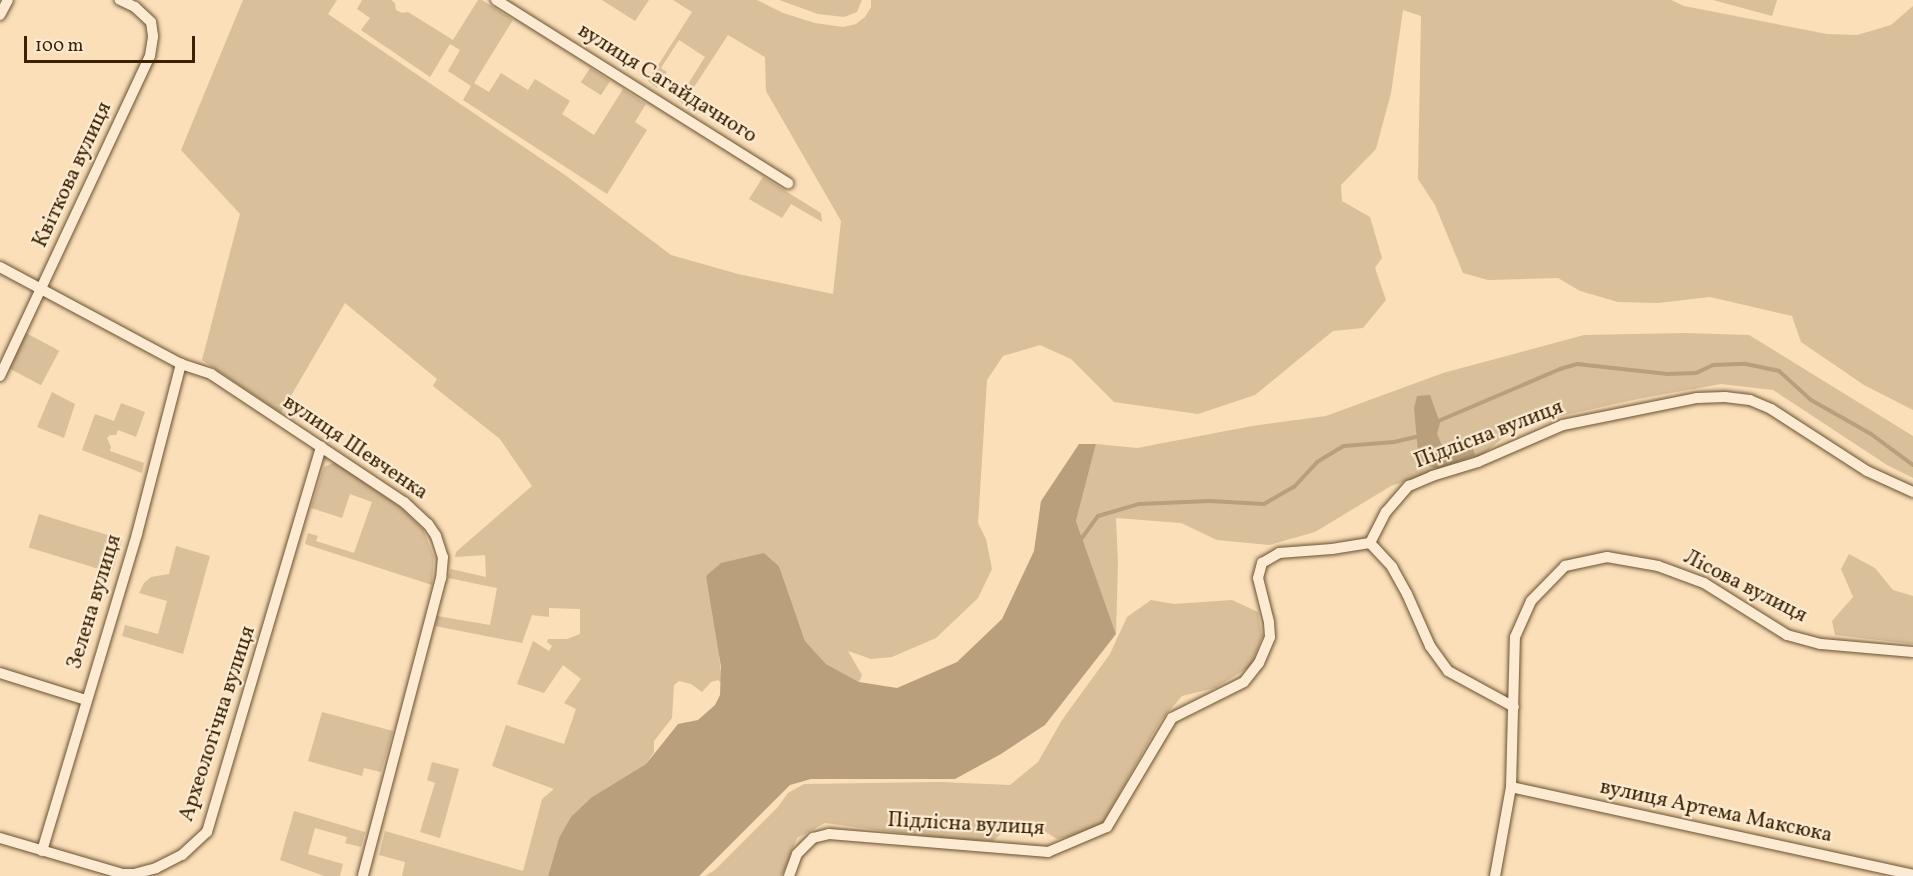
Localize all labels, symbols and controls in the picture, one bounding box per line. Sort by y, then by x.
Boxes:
street label: вулиця Сагайдачного [573,19,761,149]
scale bar [27,24,198,62]
text: 100 m [35,34,84,59]
street label: Квіткова вулиця [28,98,118,252]
street label: вулиця Шевченка [278,390,432,506]
street label: Підлісна вулиця [1411,395,1567,475]
street label: Зелена вулиця [63,532,127,672]
street label: Лісова вулиця [1679,545,1811,629]
street label: Археологічна вулиця [175,623,261,825]
street label: вулиця Артема Максюка [1597,775,1835,849]
street label: Підлісна вулиця [887,808,1045,842]

